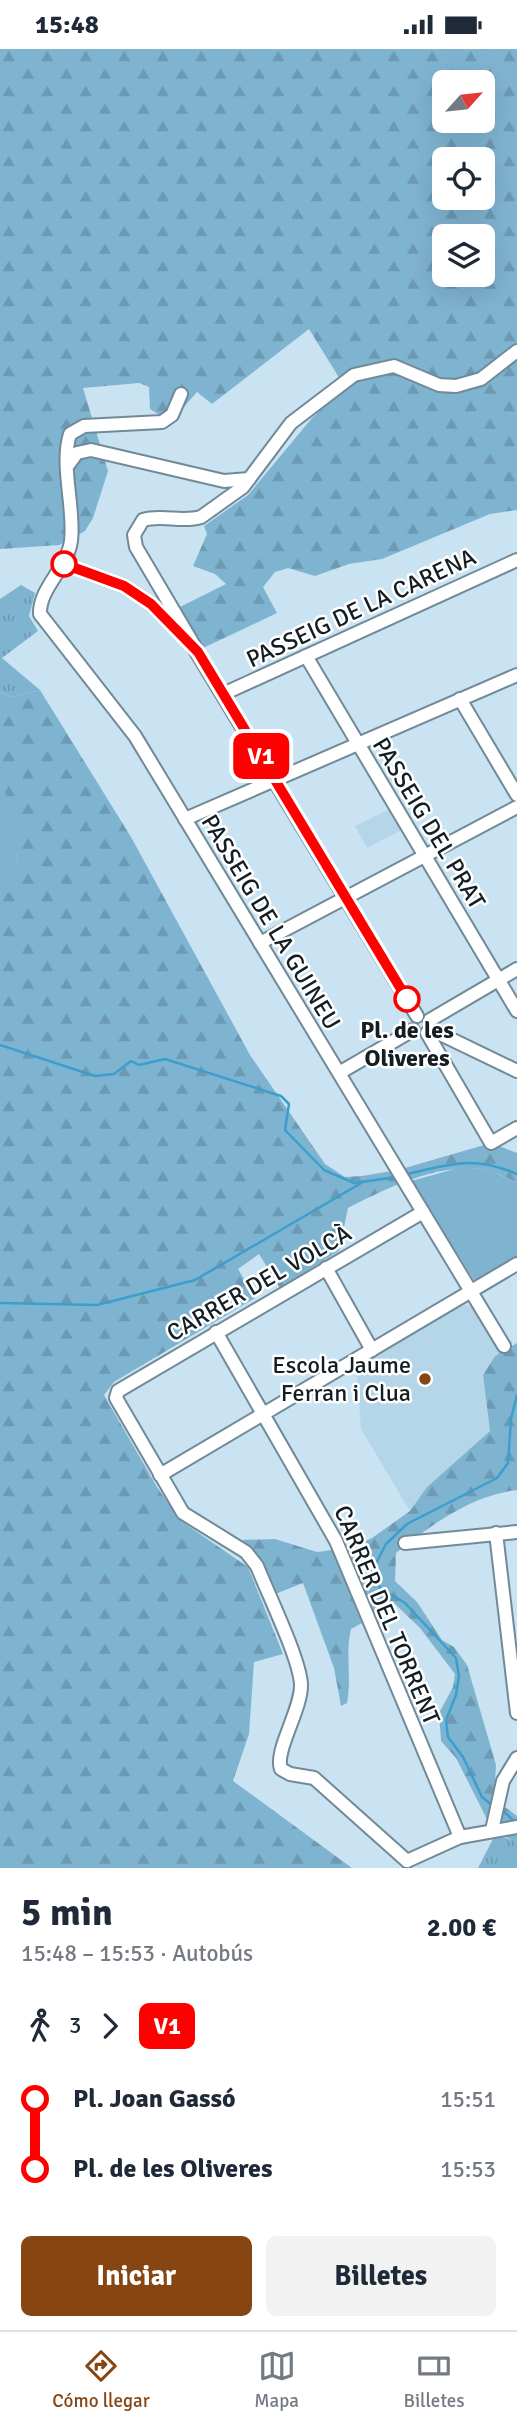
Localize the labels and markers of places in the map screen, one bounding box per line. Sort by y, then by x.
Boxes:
unlabelled marker [51,551,77,577]
marker: Pl. de les Oliveres [394,986,420,1012]
place label: Pl. de les Oliveres [360,1015,454,1073]
place label: Escola Jaume Ferran i Clua [272,1350,411,1408]
marker: Escola Jaume Ferran i Clua [417,1371,433,1387]

